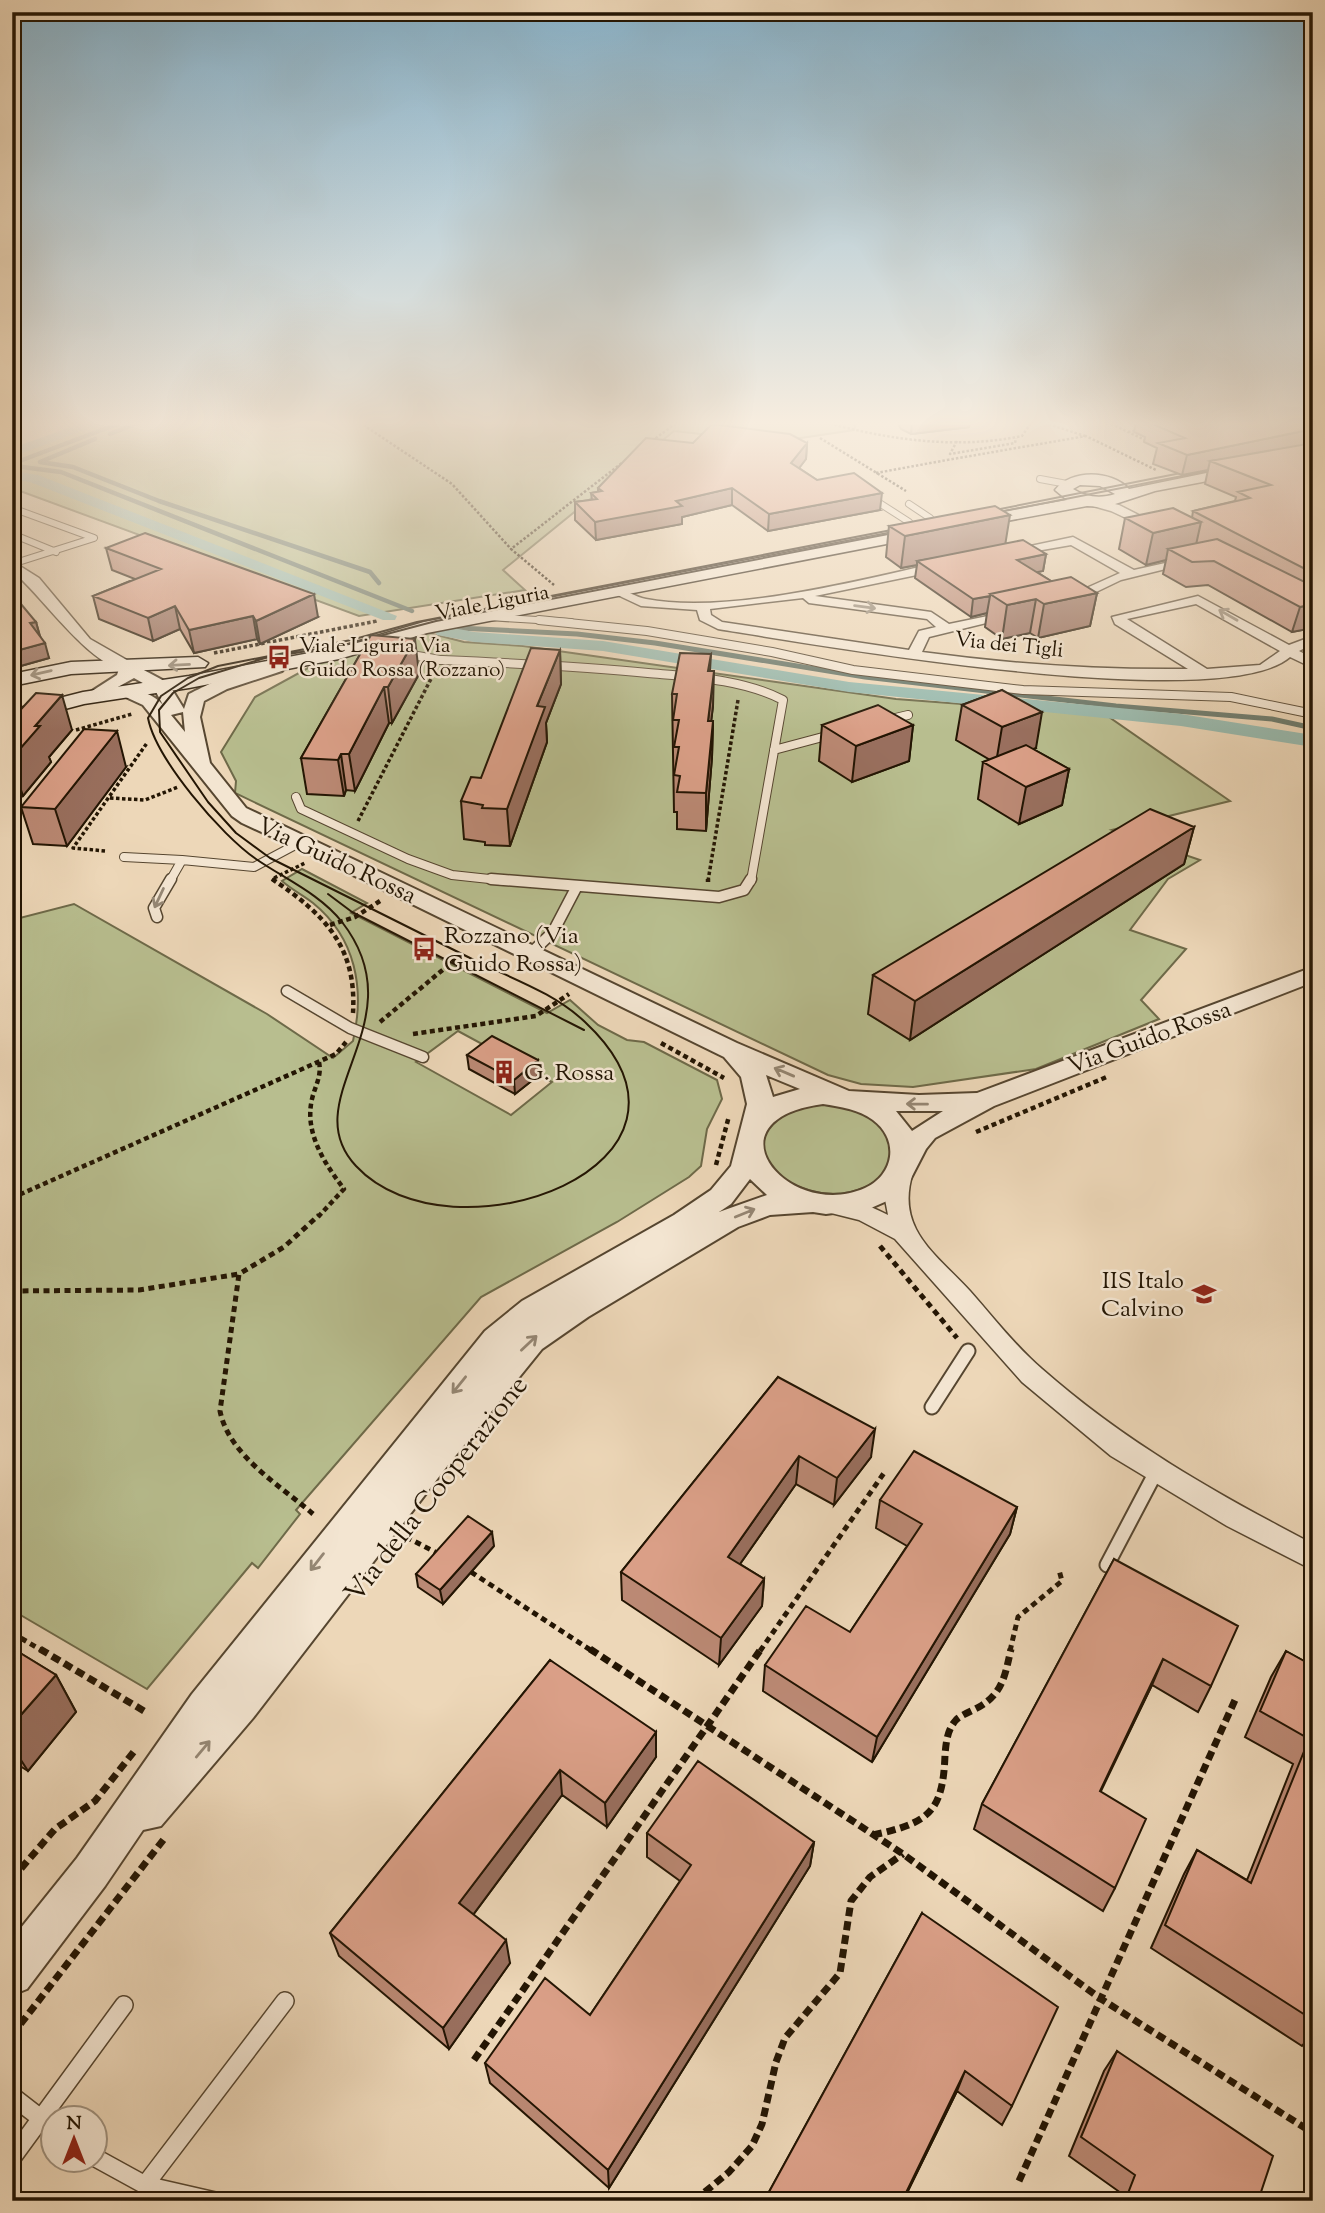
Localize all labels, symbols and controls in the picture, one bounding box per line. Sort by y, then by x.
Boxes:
street label: Viale Liguria [433,578,552,630]
one-way arrow [853,600,876,613]
one-way arrow [1219,608,1239,622]
street label: Via dei Tigli [953,625,1065,667]
place label: Viale Liguria Via Guido Rossa (Rozzano) [299,632,505,686]
bus stop icon: Viale Liguria Via Guido Rossa (Rozzano) [265,643,293,671]
one-way arrow [168,659,191,672]
one-way arrow [30,667,53,680]
street label: Via Guido Rossa [251,810,421,914]
one-way arrow [152,887,165,908]
place label: Rozzano (Via Guido Rossa) [444,920,582,982]
bus stop icon: Rozzano (Via Guido Rossa) [410,935,438,963]
street label: Via Guido Rossa [1063,993,1236,1084]
place label: G. Rossa [524,1057,614,1091]
building icon: G. Rossa [490,1058,518,1086]
one-way arrow [773,1065,795,1078]
one-way arrow [906,1097,929,1110]
one-way arrow [733,1205,755,1218]
place label: IIS Italo Calvino [1101,1265,1184,1327]
school or university icon: IIS Italo Calvino [1190,1280,1218,1308]
one-way arrow [520,1335,538,1351]
street label: Via della Cooperazione [336,1368,539,1612]
one-way arrow [452,1375,467,1393]
one-way arrow [310,1553,325,1571]
one-way arrow [195,1740,211,1758]
north arrow [38,2104,108,2174]
text: N [66,2111,82,2138]

